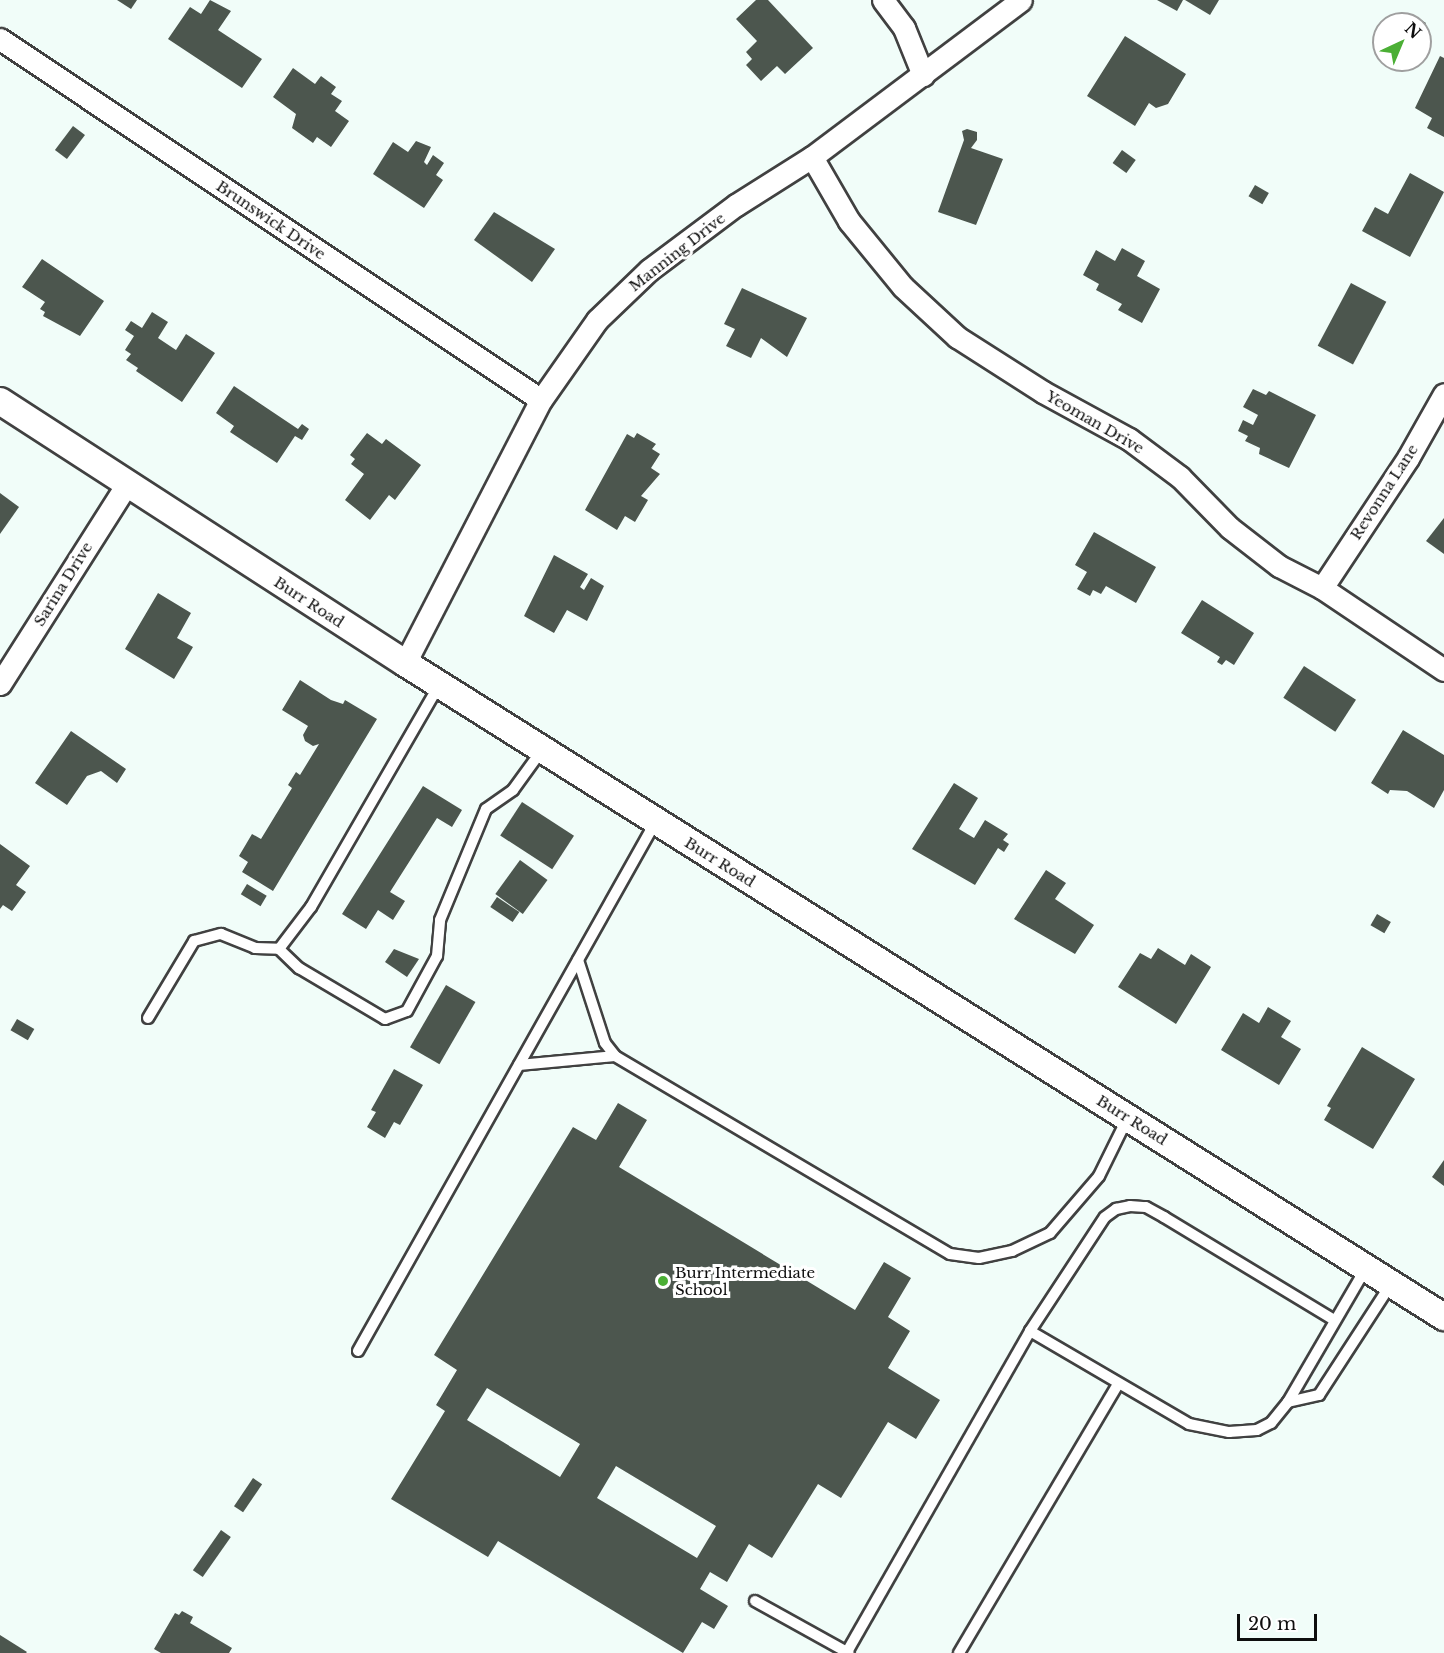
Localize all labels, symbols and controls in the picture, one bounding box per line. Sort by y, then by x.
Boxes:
north arrow [1372,12,1432,72]
text: N [1401,18,1425,43]
street label: Brunswick Drive [213,177,329,263]
street label: Manning Drive [625,209,729,295]
street label: Yeoman Drive [1043,387,1147,457]
street label: Revonna Lane [1346,441,1422,543]
street label: Sarina Drive [30,538,96,630]
street label: Burr Road [271,573,347,631]
street label: Burr Road [681,833,759,891]
street label: Burr Road [1093,1091,1171,1149]
place label: Burr Intermediate School [675,1263,816,1298]
marker: Burr Intermediate School [656,1274,670,1288]
scale bar [1240,1602,1320,1640]
text: 20 m [1248,1613,1296,1635]

